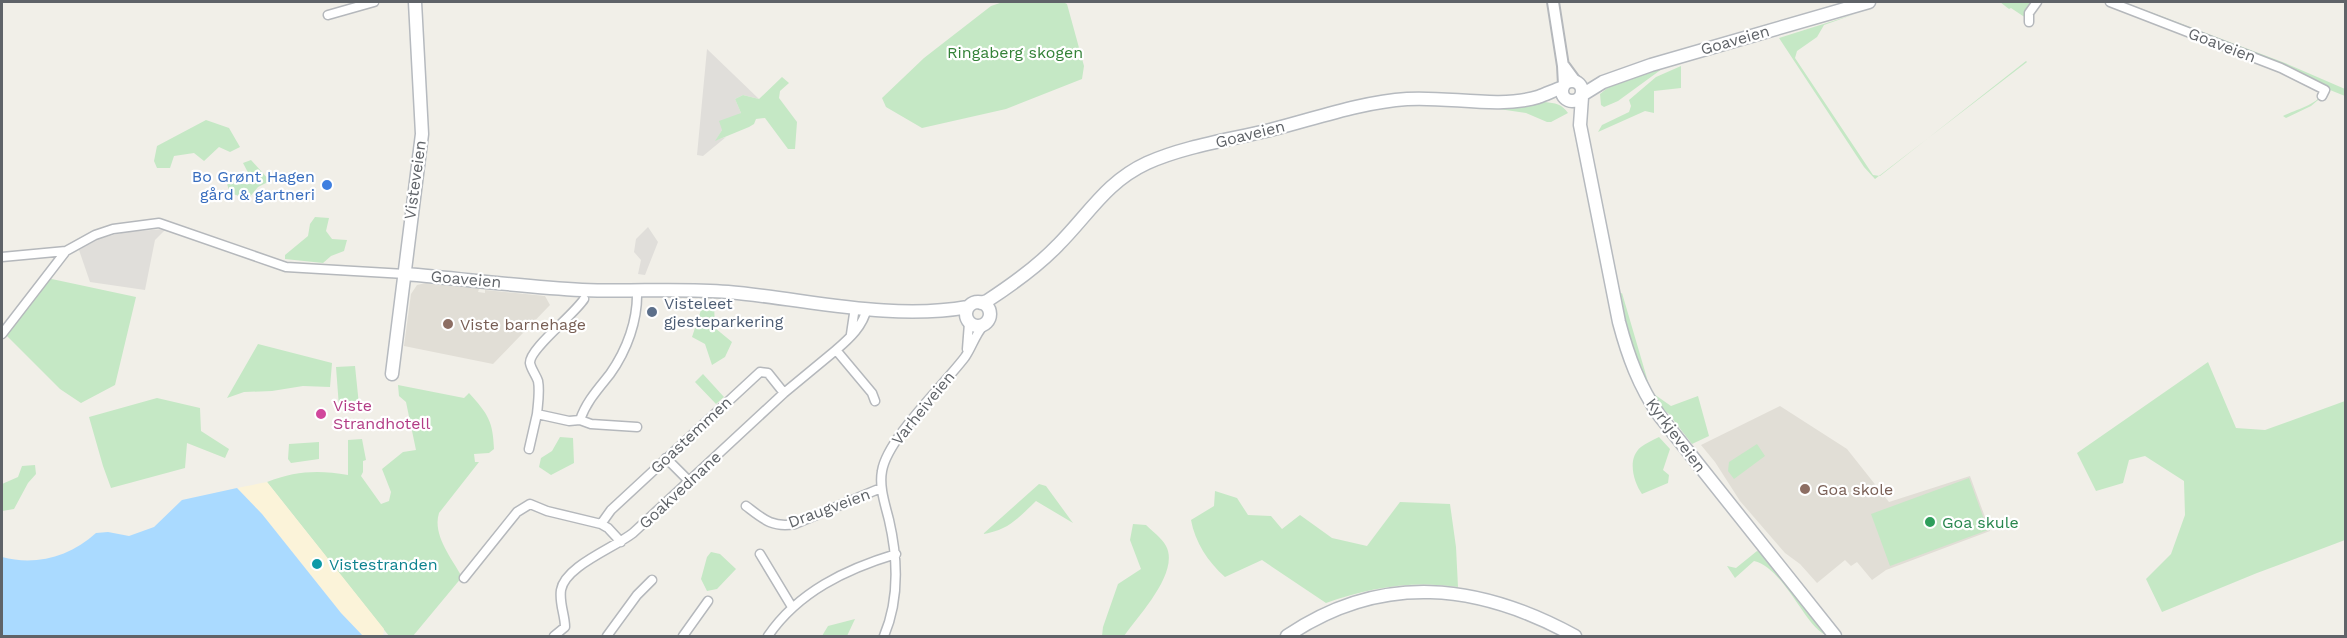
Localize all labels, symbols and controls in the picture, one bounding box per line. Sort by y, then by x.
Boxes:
street label: Goaveien [1698,21,1772,59]
street label: Goaveien [2185,23,2259,67]
park label: Ringaberg skogen [947,43,1083,62]
street label: Goaveien [1213,116,1287,152]
street label: Visteveien [400,139,430,221]
place label: Bo Grønt Hagen gård & gartneri [192,167,315,204]
marker: Bo Grønt Hagen gård & gartneri [320,178,334,192]
street label: Goaveien [430,266,502,292]
place label: Visteleet gjesteparkering [664,294,784,331]
marker: Visteleet gjesteparkering [645,305,659,319]
place label: Viste barnehage [460,315,586,334]
marker: Viste barnehage [441,317,455,331]
street label: Varheiveien [888,367,958,449]
street label: Goastemmen [646,393,736,477]
street label: Kyrkjeveien [1642,394,1710,476]
place label: Viste Strandhotell [333,396,430,433]
marker: Viste Strandhotell [314,407,328,421]
street label: Goakvednane [635,447,725,533]
place label: Goa skole [1817,480,1893,499]
marker: Goa skole [1798,482,1812,496]
street label: Draugveien [785,484,873,532]
place label: Goa skule [1942,513,2019,532]
marker: Goa skule [1923,515,1937,529]
place label: Vistestranden [329,555,438,574]
marker: Vistestranden [310,557,324,571]

